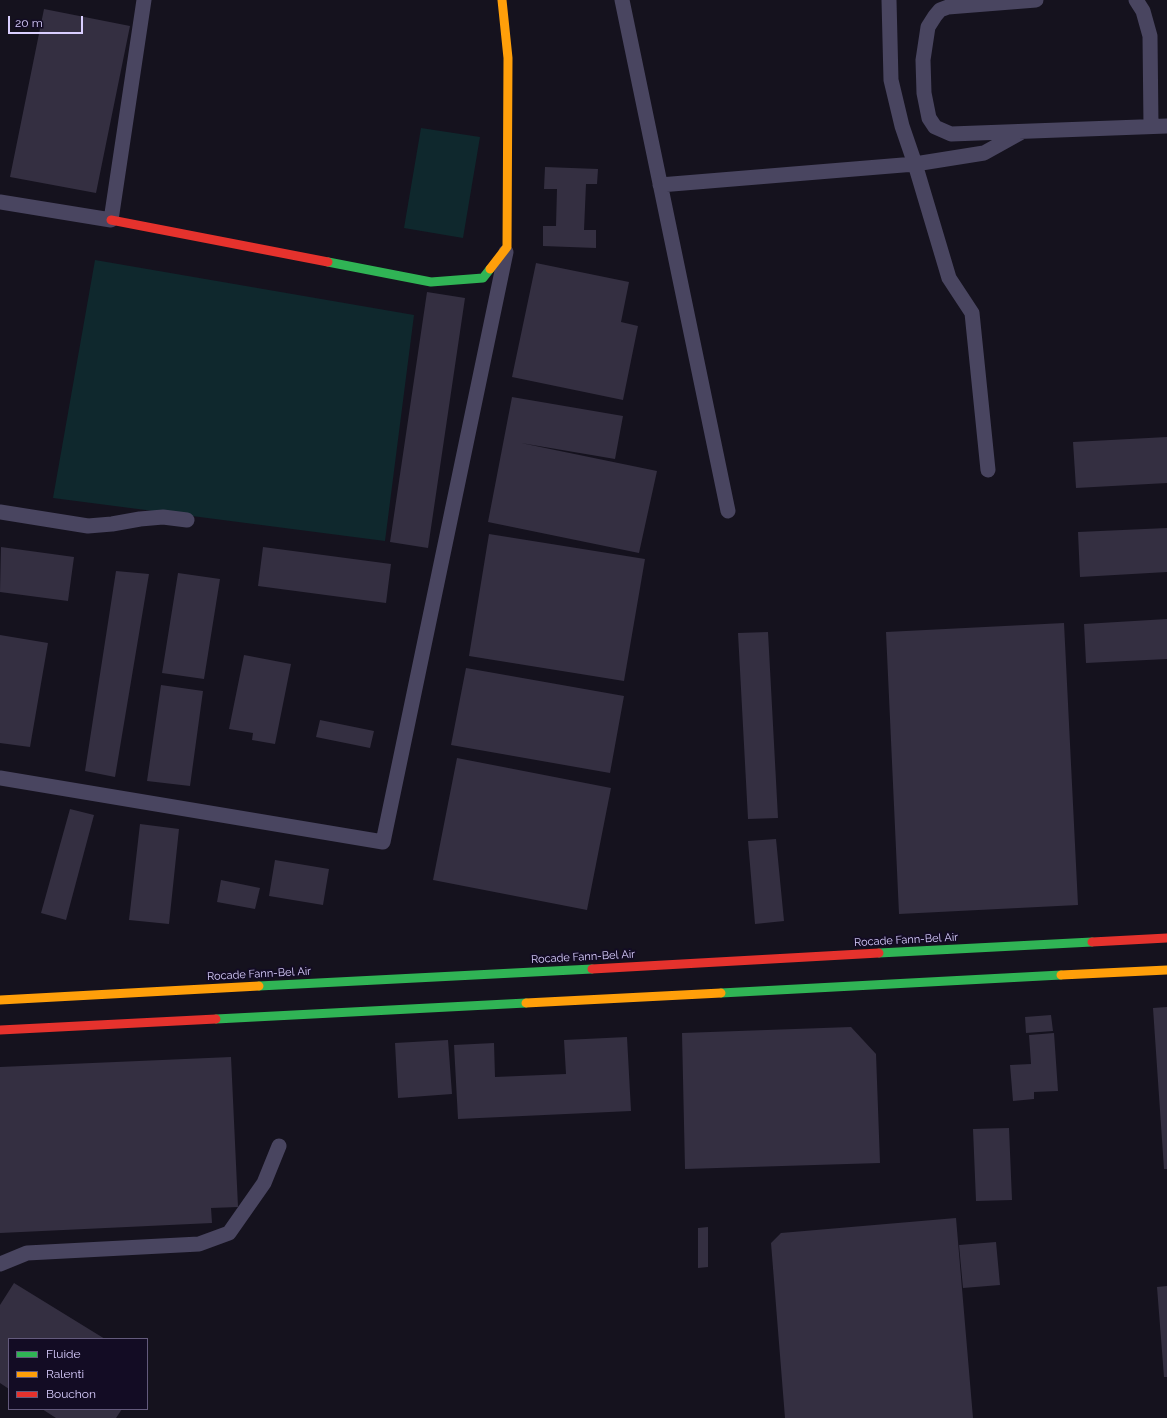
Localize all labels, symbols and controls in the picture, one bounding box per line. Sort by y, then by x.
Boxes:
scale bar [10,8,85,34]
text: 20 m [15,16,43,30]
street label: Rocade Fann-Bel Air [854,931,958,949]
street label: Rocade Fann-Bel Air [531,948,635,966]
street label: Rocade Fann-Bel Air [207,965,311,983]
legend [8,1338,148,1410]
text: Fluide [46,1347,81,1361]
text: Ralenti [46,1367,84,1381]
text: Bouchon [46,1387,96,1401]

